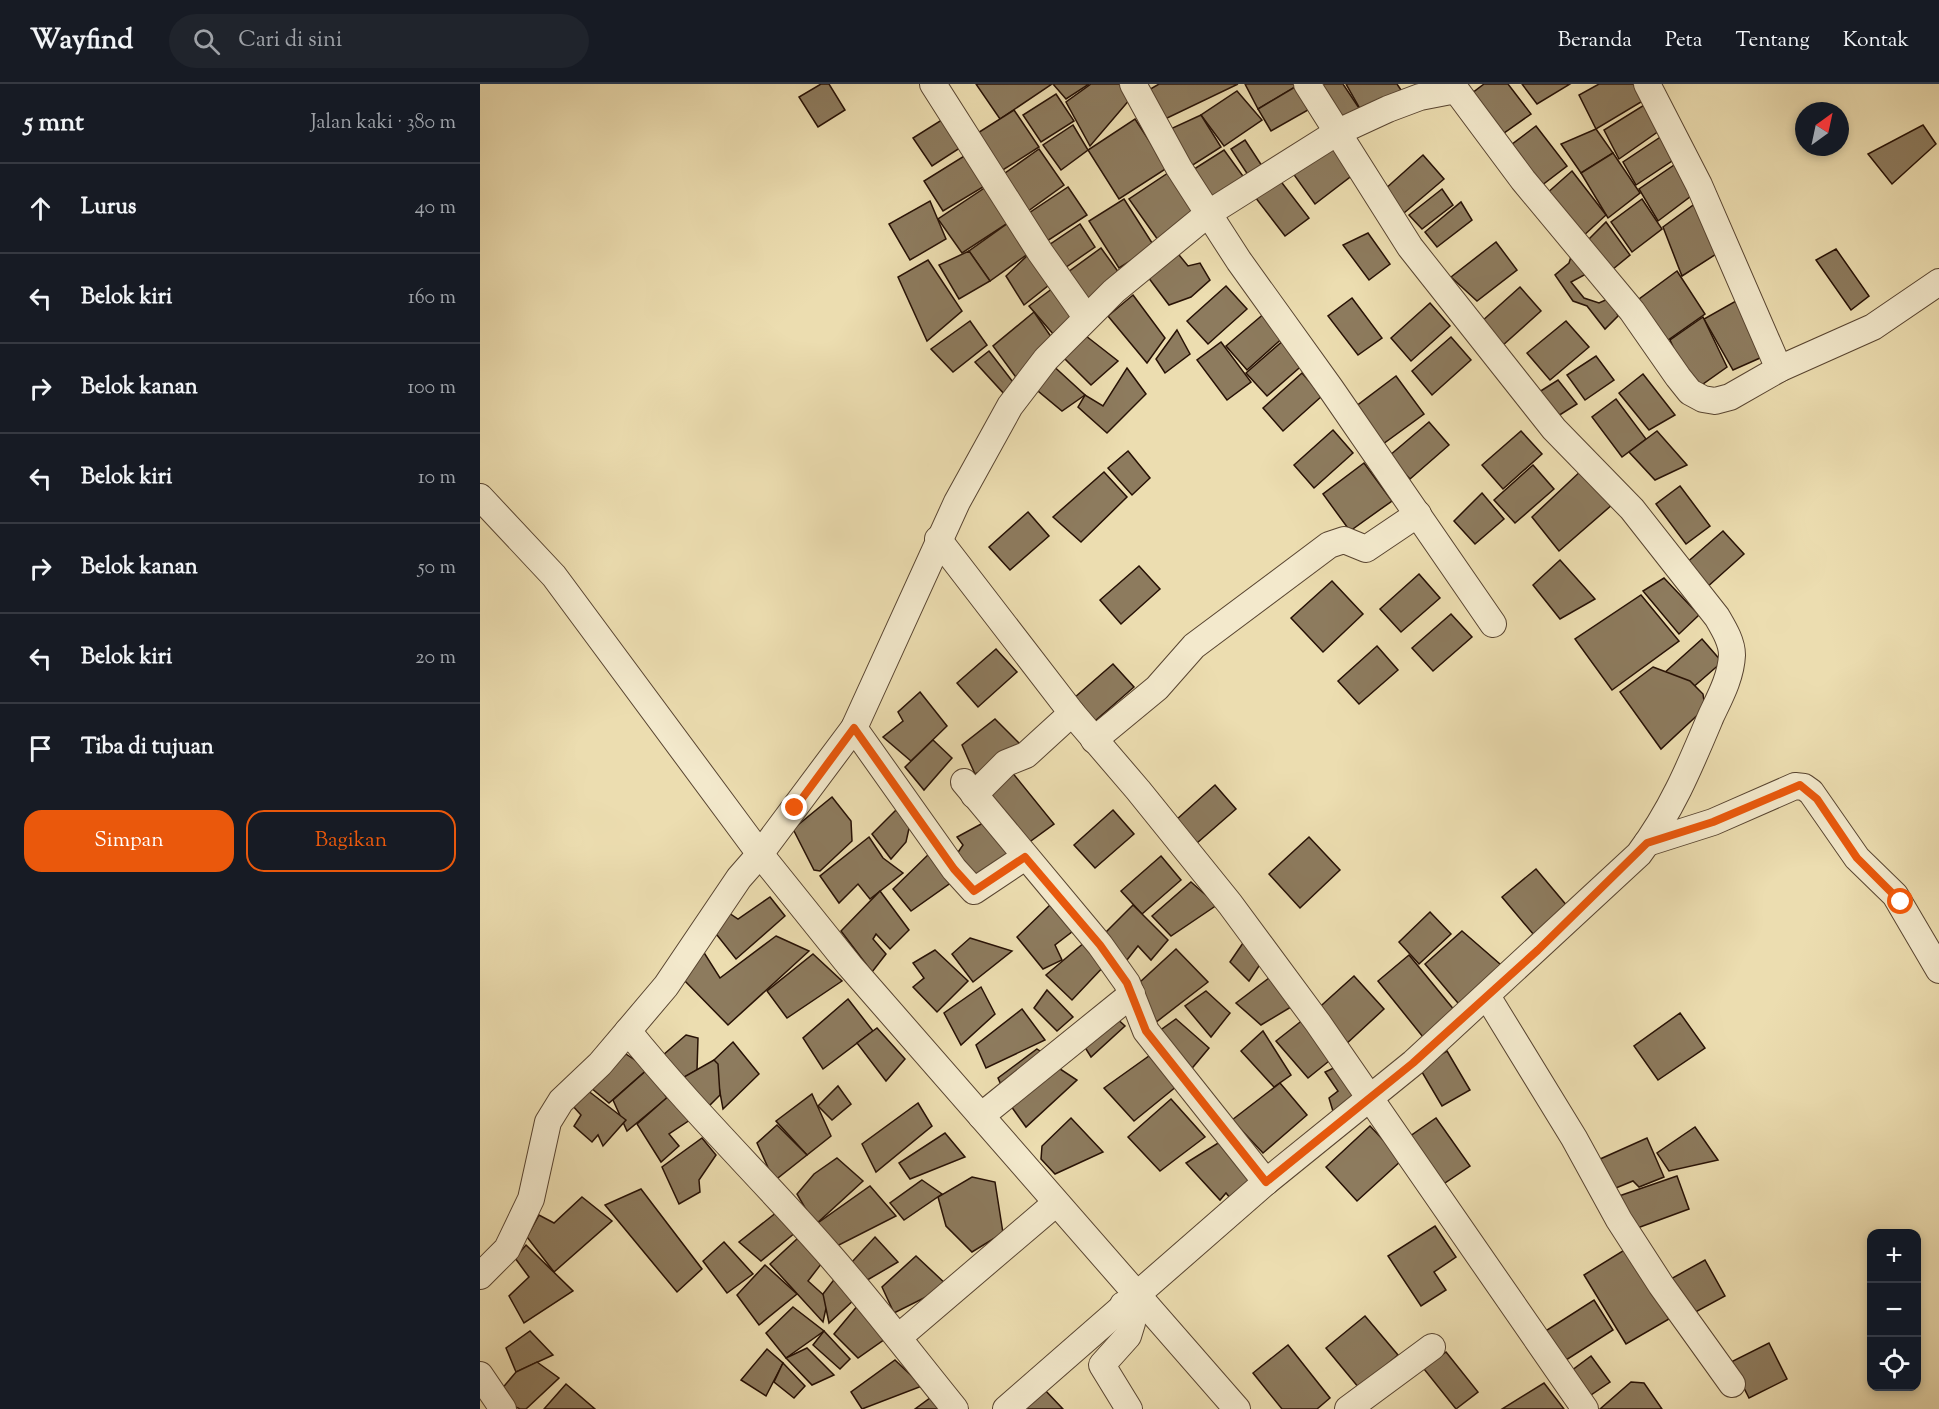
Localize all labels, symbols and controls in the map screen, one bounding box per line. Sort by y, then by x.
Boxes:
search box [169,14,589,68]
text: Wayfind [30,21,133,61]
icon: search [190,25,223,58]
text: Cari di sini [238,25,342,57]
text: Beranda [1558,26,1632,56]
text: Peta [1665,26,1703,56]
text: Tentang [1736,26,1810,56]
text: Kontak [1843,26,1909,56]
north arrow [1795,102,1849,156]
text: 5 mnt [24,105,84,142]
text: Jalan kaki · 380 m [310,109,456,138]
icon: ahead [24,192,57,225]
text: Lurus [81,192,137,224]
text: 40 m [415,194,456,223]
icon: left [24,282,57,315]
text: Belok kiri [81,282,172,314]
text: 160 m [408,284,456,313]
icon: right [24,372,57,405]
text: Belok kanan [81,372,198,404]
text: 100 m [407,374,456,403]
icon: left [24,462,57,495]
text: Belok kiri [81,462,172,494]
text: 10 m [418,464,456,493]
icon: right [24,552,57,585]
text: Belok kanan [81,552,198,584]
text: 50 m [418,554,456,583]
icon: left [24,642,57,675]
text: Belok kiri [81,642,172,674]
text: 20 m [415,644,456,673]
icon: arrive [24,732,57,765]
text: Tiba di tujuan [81,732,214,764]
route end [781,794,807,820]
button: Simpan [24,810,234,872]
button: Bagikan [246,810,456,872]
route start [1887,888,1913,914]
map controls [1867,1229,1921,1391]
button: + [1867,1229,1921,1283]
button: − [1867,1283,1921,1337]
button: locate [1867,1337,1921,1391]

